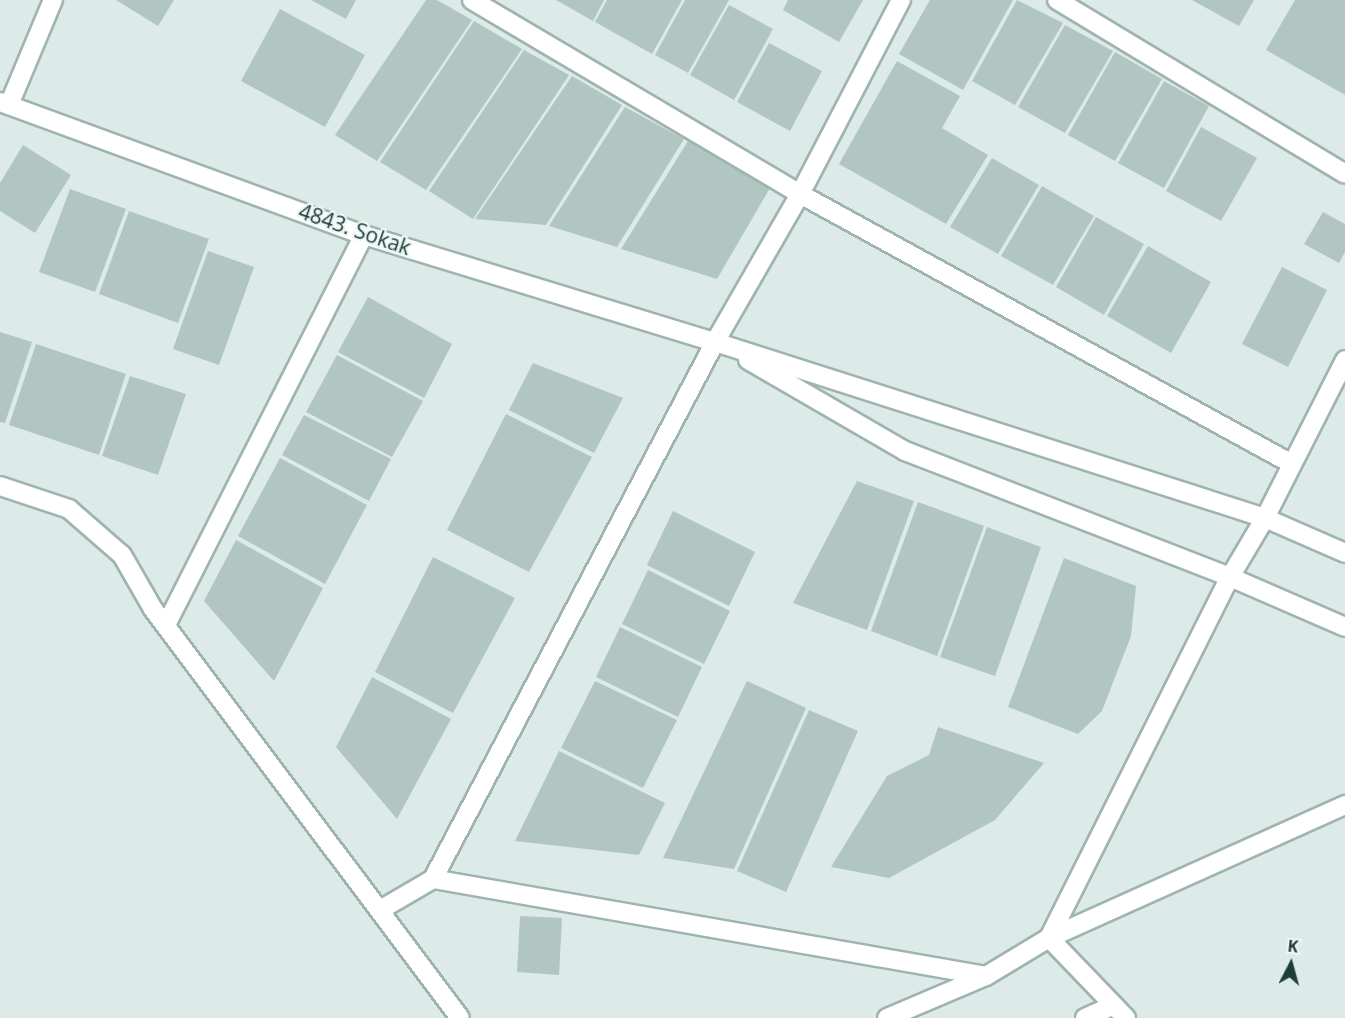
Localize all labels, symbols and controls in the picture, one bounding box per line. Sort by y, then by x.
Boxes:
street label: 4843. Sokak [296,198,414,260]
north arrow [1261,934,1321,994]
text: K [1286,935,1299,958]

